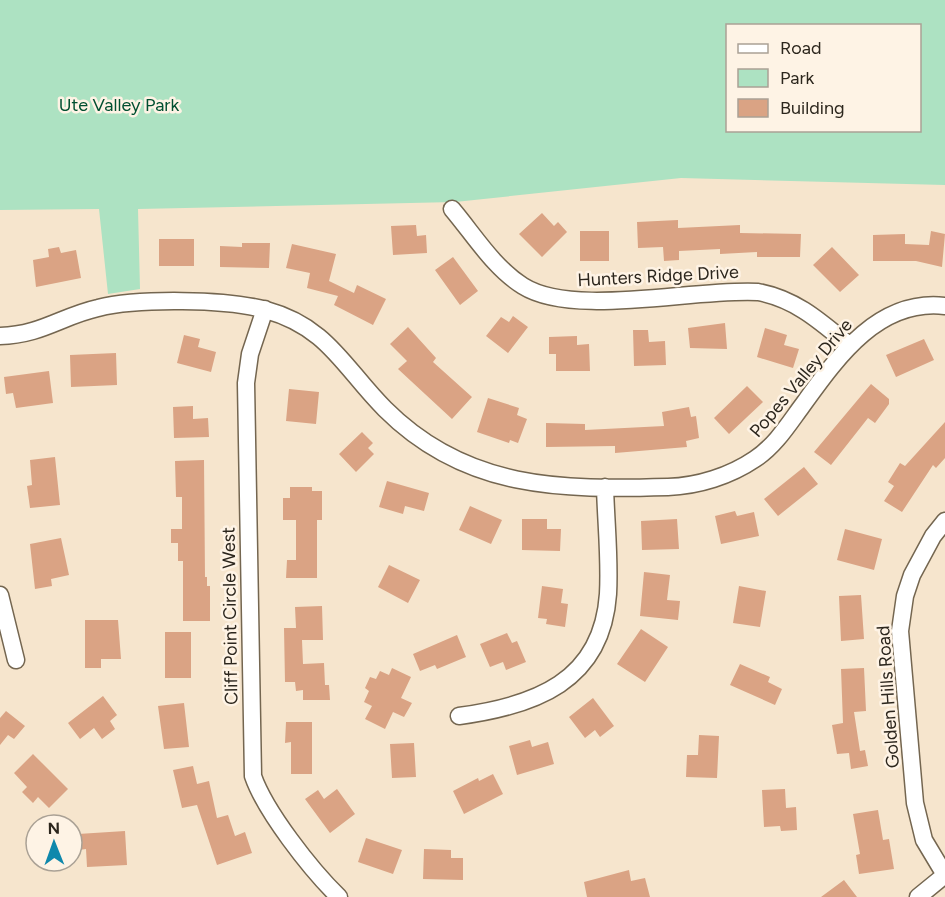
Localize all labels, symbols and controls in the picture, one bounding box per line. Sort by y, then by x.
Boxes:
legend [726,24,921,132]
text: Road [780,37,821,59]
text: Park [780,67,815,89]
park label: Ute Valley Park [59,94,179,116]
text: Building [780,97,845,119]
street label: Hunters Ridge Drive [577,261,739,291]
street label: Popes Valley Drive [745,314,857,442]
street label: Cliff Point Circle West [217,527,243,705]
street label: Golden Hills Road [872,625,904,769]
north arrow [24,813,84,873]
text: N [47,819,60,838]

